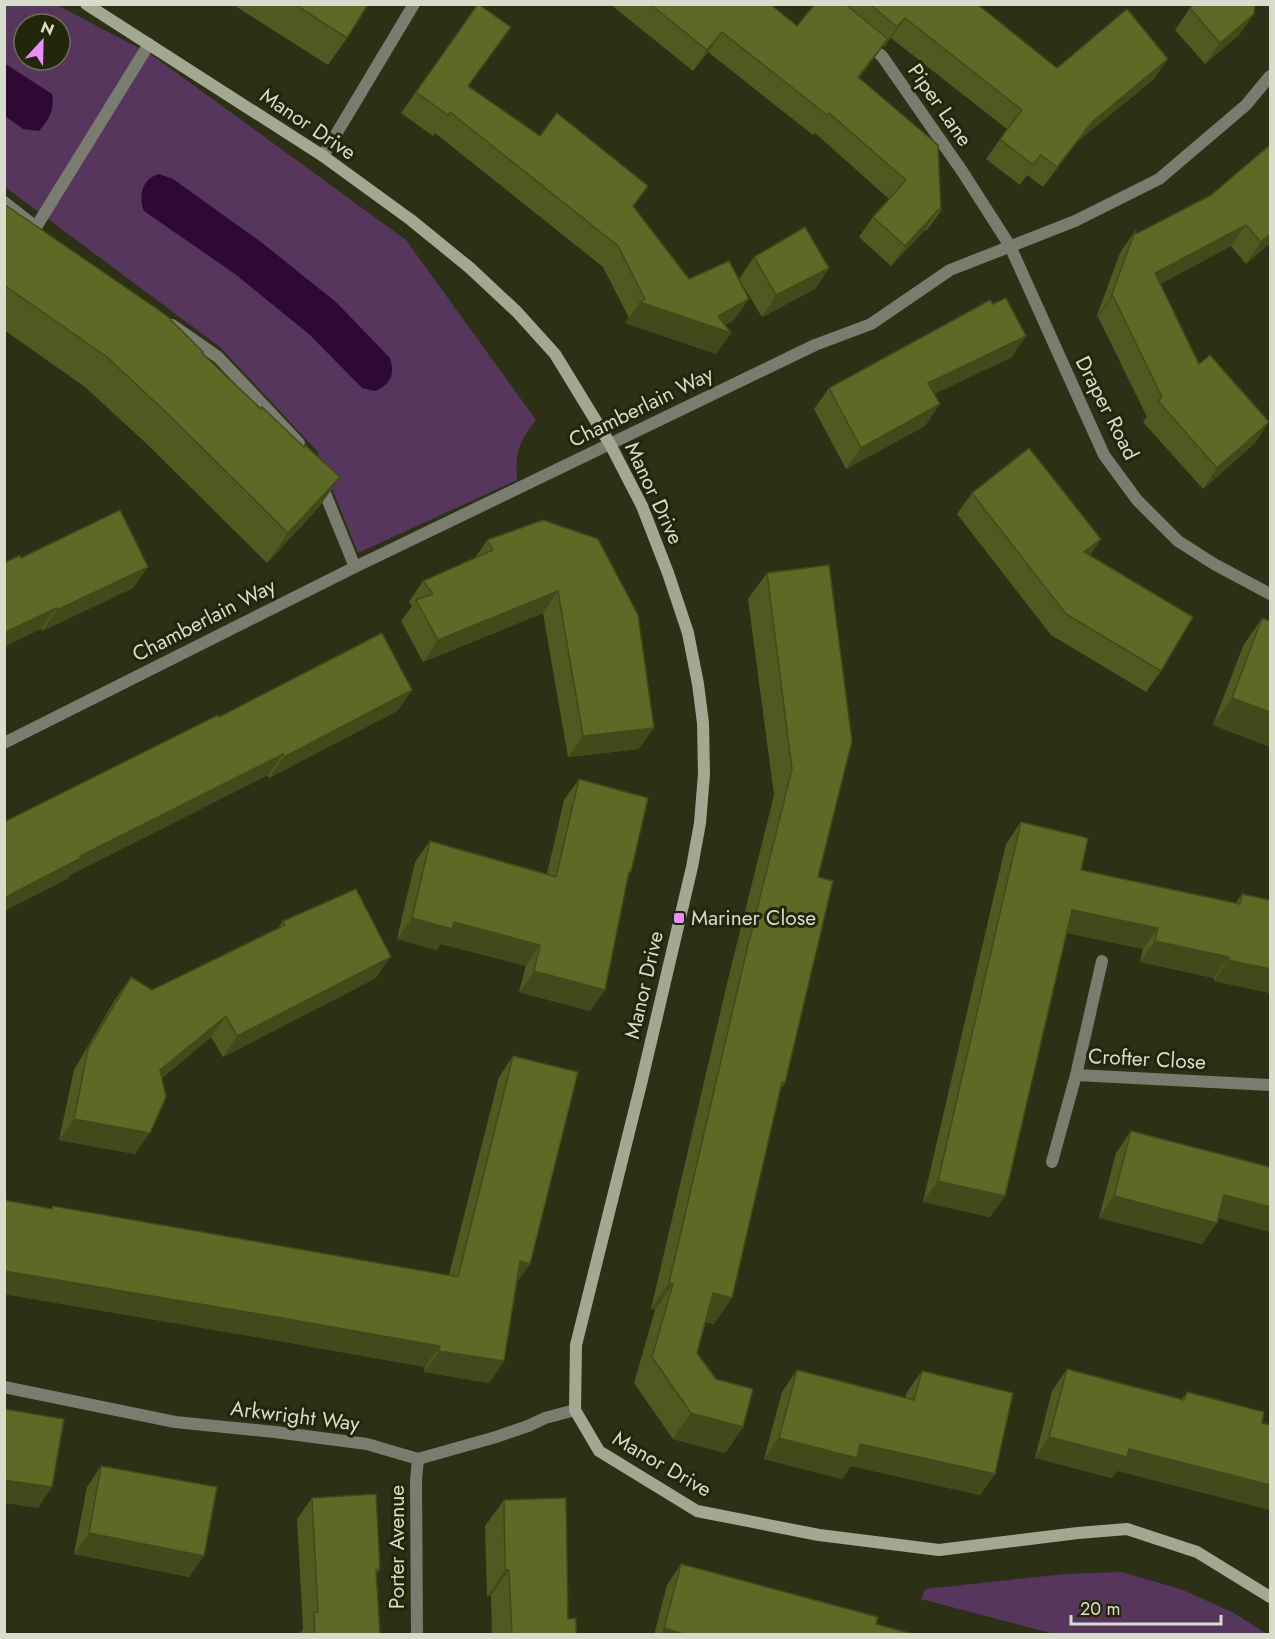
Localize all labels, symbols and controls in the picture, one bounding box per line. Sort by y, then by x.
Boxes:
north arrow [12,12,72,72]
text: N [37,16,58,42]
street label: Piper Lane [901,58,980,153]
street label: Manor Drive [254,81,362,167]
street label: Draper Road [1068,351,1146,465]
street label: Chamberlain Way [564,359,719,455]
street label: Manor Drive [617,437,691,549]
street label: Chamberlain Way [127,571,282,669]
place label: Mariner Close [691,903,816,933]
marker: Mariner Close [672,911,686,925]
street label: Manor Drive [617,928,671,1042]
street label: Crofter Close [1087,1041,1207,1077]
street label: Arkwright Way [229,1393,362,1439]
street label: Manor Drive [607,1424,717,1505]
street label: Porter Avenue [382,1485,412,1609]
scale bar [1071,1588,1221,1626]
text: 20 m [1080,1596,1120,1622]

